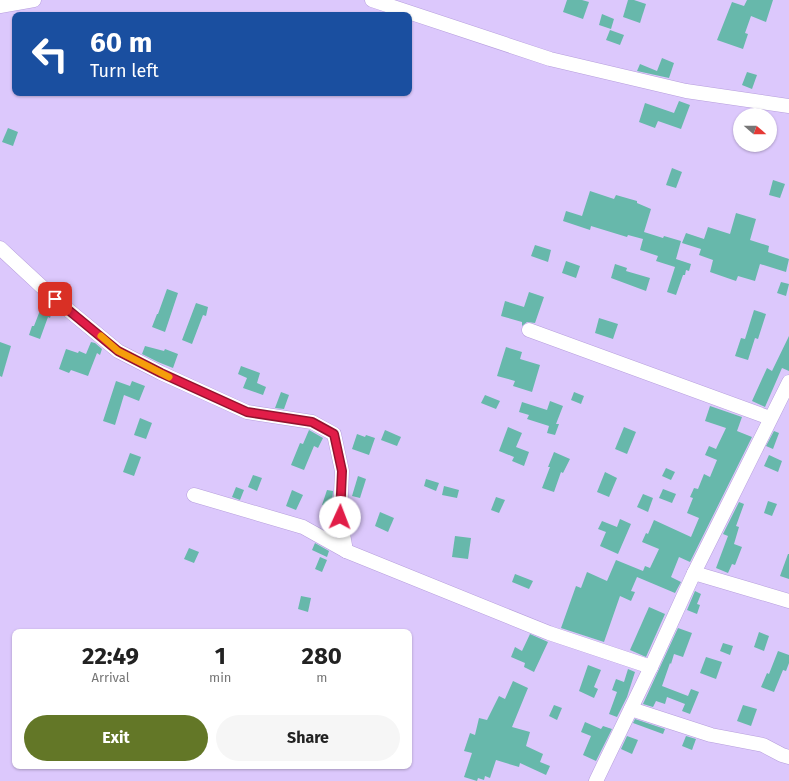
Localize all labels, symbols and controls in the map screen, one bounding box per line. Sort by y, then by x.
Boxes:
text: 60 m [90,26,152,59]
icon: left [24,28,76,80]
text: Turn left [90,60,159,82]
north arrow [733,108,777,152]
map controls [733,108,777,152]
pin [38,282,72,316]
icon: arrive [44,288,66,310]
position arrow [319,496,361,538]
text: 22:49 [82,642,139,670]
text: 1 [215,642,226,670]
text: 280 [302,642,342,670]
text: Arrival [91,670,130,685]
text: min [209,670,231,685]
text: m [316,670,327,685]
button: Exit [24,715,208,761]
button: Share [216,715,400,761]

